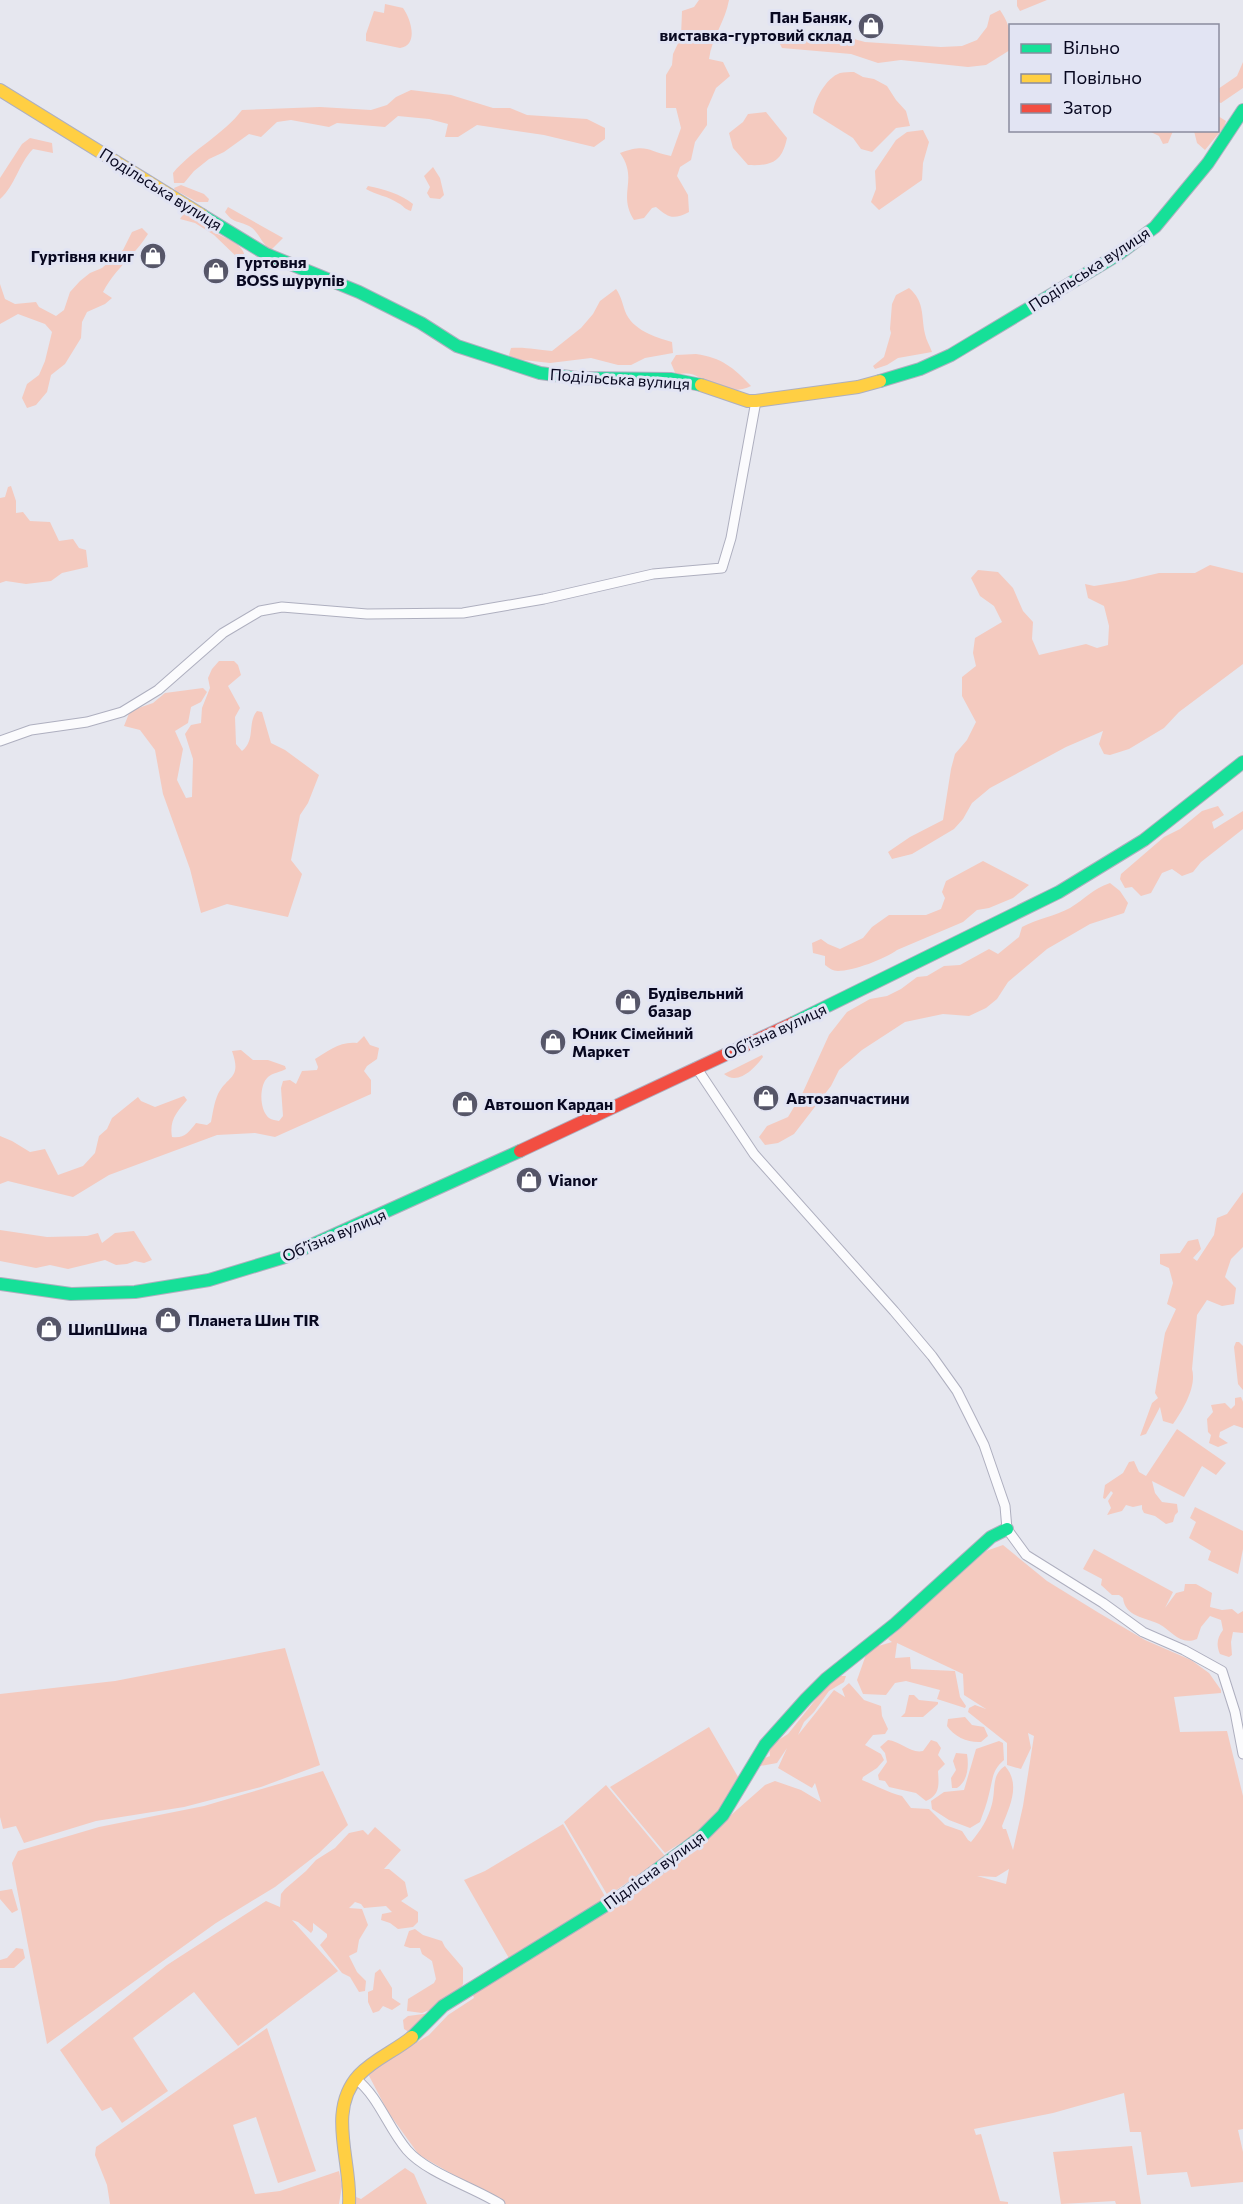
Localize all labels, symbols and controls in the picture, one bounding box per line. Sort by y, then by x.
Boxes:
place label: Пан Баняк, виставка-гуртовий склад [660,7,852,44]
shop icon: Пан Баняк, виставка-гуртовий склад [856,11,886,41]
legend [1009,24,1219,132]
text: Вільно [1063,36,1120,58]
text: Повільно [1063,66,1142,88]
text: Затор [1063,96,1112,118]
street label: Подільська вулиця [97,143,226,234]
street label: Подільська вулиця [1025,222,1153,315]
shop icon: Гуртівня книг [138,241,168,271]
place label: Гуртівня книг [31,246,134,265]
place label: Гуртовня BOSS шурупів [236,252,345,289]
shop icon: Гуртовня BOSS шурупів [201,256,231,286]
street label: Подільська вулиця [549,364,691,393]
place label: Будівельний базар [648,983,744,1020]
shop icon: Будівельний базар [613,987,643,1017]
street label: Обʼїзна вулиця [720,998,829,1063]
place label: Юник Сімейний Маркет [572,1023,693,1060]
shop icon: Юник Сімейний Маркет [538,1027,568,1057]
shop icon: Автозапчастини [751,1083,781,1113]
place label: Автозапчастини [786,1088,909,1107]
shop icon: Автошоп Кардан [450,1089,480,1119]
place label: Автошоп Кардан [484,1094,613,1113]
shop icon: Vianor [514,1165,544,1195]
place label: Vianor [548,1170,598,1189]
street label: Обʼїзна вулиця [279,1204,389,1265]
shop icon: Планета Шин TIR [153,1305,183,1335]
place label: Планета Шин TIR [188,1310,320,1329]
shop icon: ШипШина [34,1314,64,1344]
place label: ШипШина [68,1319,147,1338]
street label: Підлісна вулиця [600,1827,708,1912]

